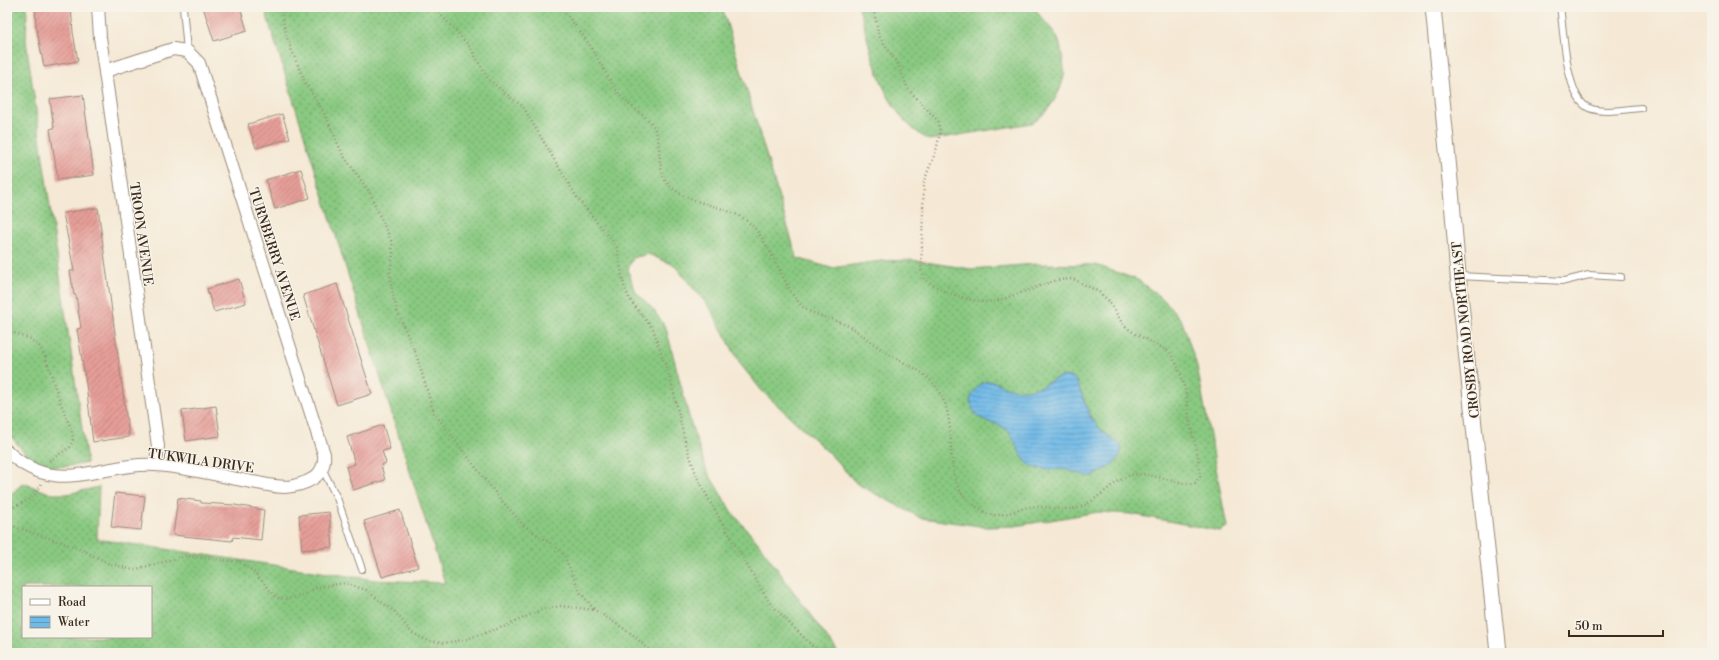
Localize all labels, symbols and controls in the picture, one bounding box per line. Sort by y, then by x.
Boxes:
street label: TROON AVENUE [126,181,156,287]
street label: TURNBERRY AVENUE [245,186,303,323]
street label: CROSBY ROAD NORTHEAST [1449,241,1483,419]
street label: TUKWILA DRIVE [147,446,255,476]
legend [22,586,152,638]
text: Road [58,595,86,610]
scale bar [1569,612,1663,638]
text: Water [57,615,90,630]
text: 50 m [1575,619,1603,634]

